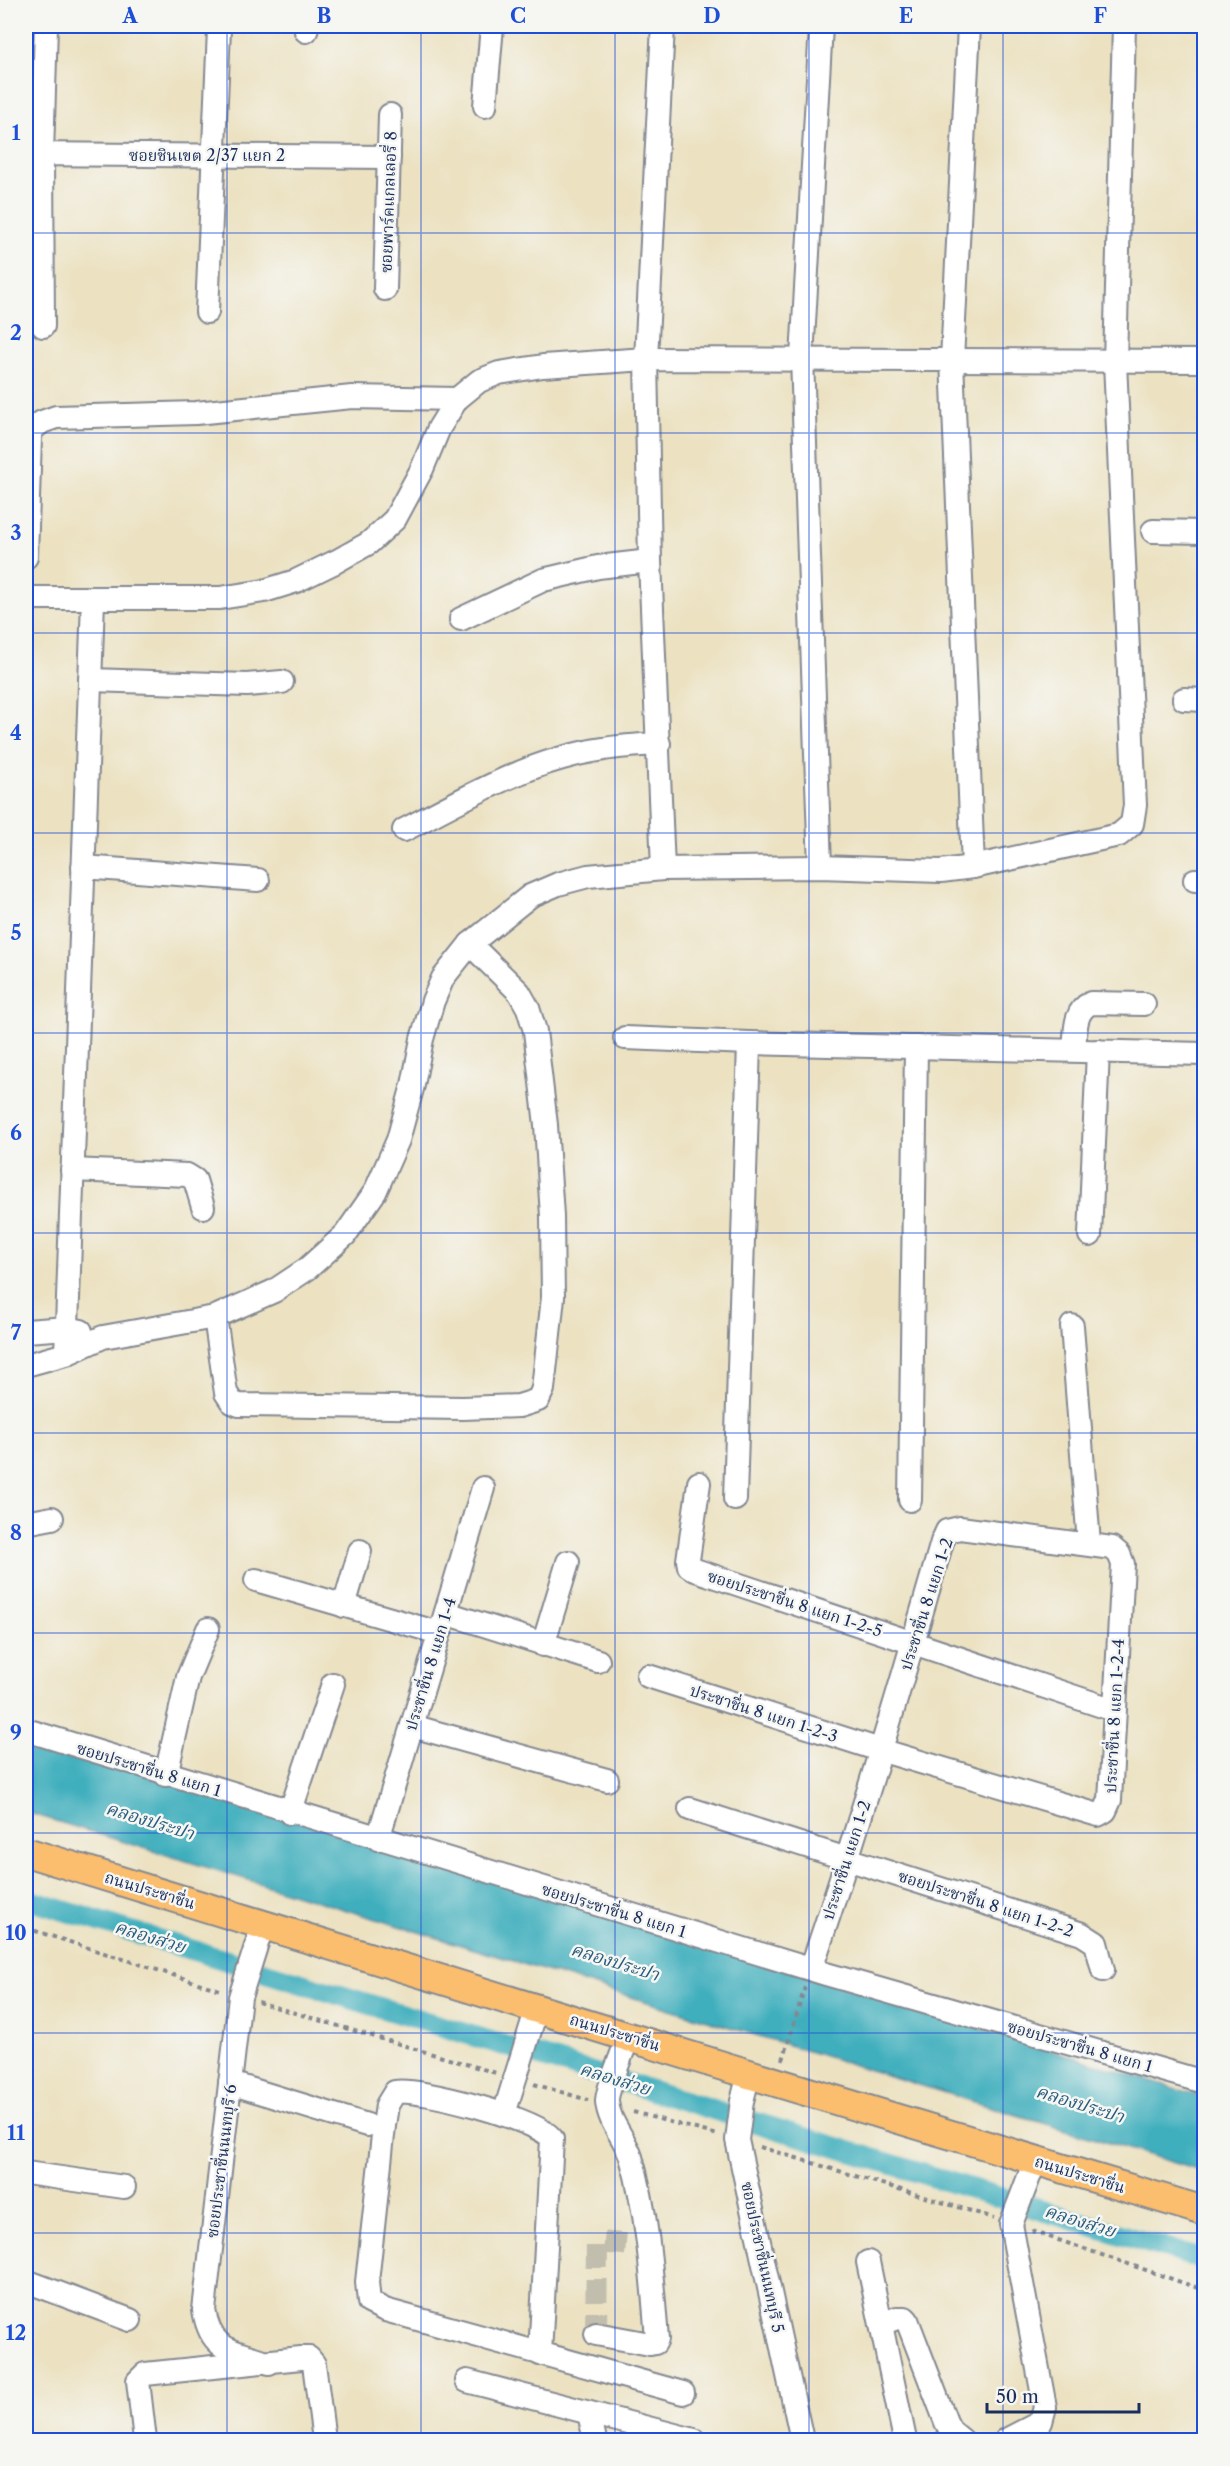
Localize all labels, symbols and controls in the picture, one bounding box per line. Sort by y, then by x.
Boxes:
text: A [121,4,138,28]
text: B [317,4,332,28]
text: C [510,4,526,28]
text: D [703,4,721,28]
text: E [899,4,913,28]
text: F [1093,4,1107,28]
text: 1 [12,121,21,145]
street label: ซอยพาร์คแกลเลอรี่ 8 [375,131,400,273]
street label: ซอยชินเขต 2/37 แยก 2 [129,145,285,165]
text: 2 [10,321,22,345]
text: 3 [10,521,22,545]
text: 4 [10,721,22,745]
text: 5 [10,921,22,945]
text: 6 [10,1121,22,1145]
text: 7 [11,1321,22,1345]
text: 8 [10,1521,22,1545]
street label: ประชาชื่น 8 แยก 1-2 [894,1535,957,1673]
street label: ซอยประชาชื่น 8 แยก 1-2-5 [705,1564,885,1641]
street label: ประชาชื่น 8 แยก 1-4 [399,1595,460,1733]
street label: ประชาชื่น 8 แยก 1-2-4 [1099,1638,1128,1794]
street label: ประชาชื่น 8 แยก 1-2-3 [688,1679,841,1746]
text: 9 [10,1721,22,1745]
street label: ซอยประชาชื่น 8 แยก 1 [74,1737,224,1801]
water label: คลองประปา [103,1797,198,1845]
street label: ประชาชื่น แยก 1-2 [816,1798,875,1922]
street label: ซอยประชาชื่น 8 แยก 1-2-2 [896,1864,1076,1941]
street label: ถนนประชาชื่น [102,1866,198,1913]
street label: ซอยประชาชื่น 8 แยก 1 [539,1878,689,1942]
water label: คลองส่วย [112,1916,189,1959]
text: 10 [5,1921,27,1945]
water label: คลองประปา [568,1938,663,1986]
street label: ถนนประชาชื่น [567,2008,663,2055]
street label: ซอยประชาชื่น 8 แยก 1 [1005,2015,1155,2076]
water label: คลองส่วย [577,2058,654,2101]
water label: คลองประปา [1033,2080,1128,2128]
street label: ซอยประชาชื่นนนทบุรี 6 [201,2083,242,2239]
text: 11 [7,2121,25,2145]
street label: ถนนประชาชื่น [1032,2150,1128,2197]
street label: ซอยประชาชื่นนนทบุรี 5 [735,2179,790,2335]
water label: คลองส่วย [1042,2200,1119,2243]
text: 12 [6,2321,26,2345]
scale bar [987,2376,1138,2414]
text: 50 m [996,2386,1039,2408]

